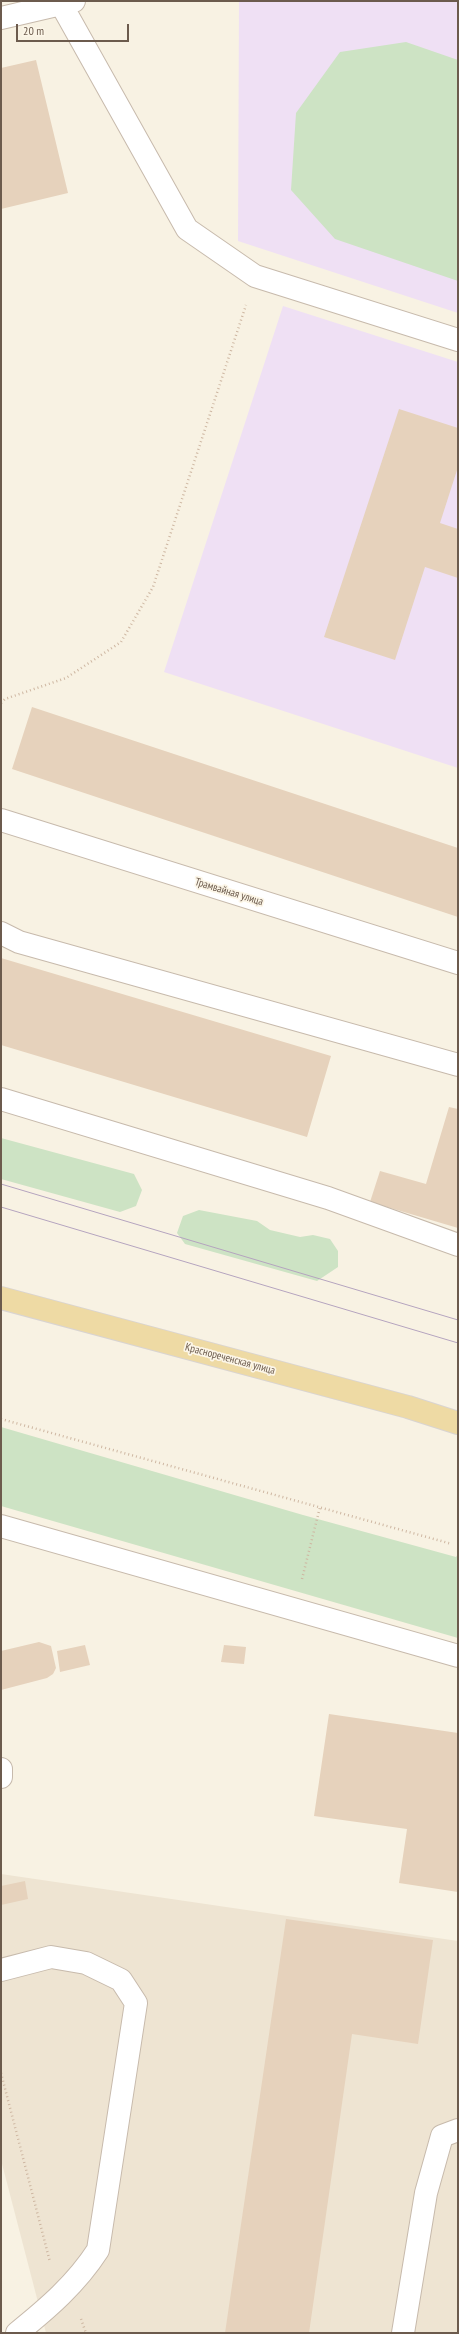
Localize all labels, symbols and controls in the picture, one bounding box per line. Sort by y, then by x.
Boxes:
scale bar [18,16,131,42]
text: 20 m [23,23,44,38]
street label: Трамвайная улица [193,875,265,909]
street label: Краснореченская улица [183,1341,277,1377]

